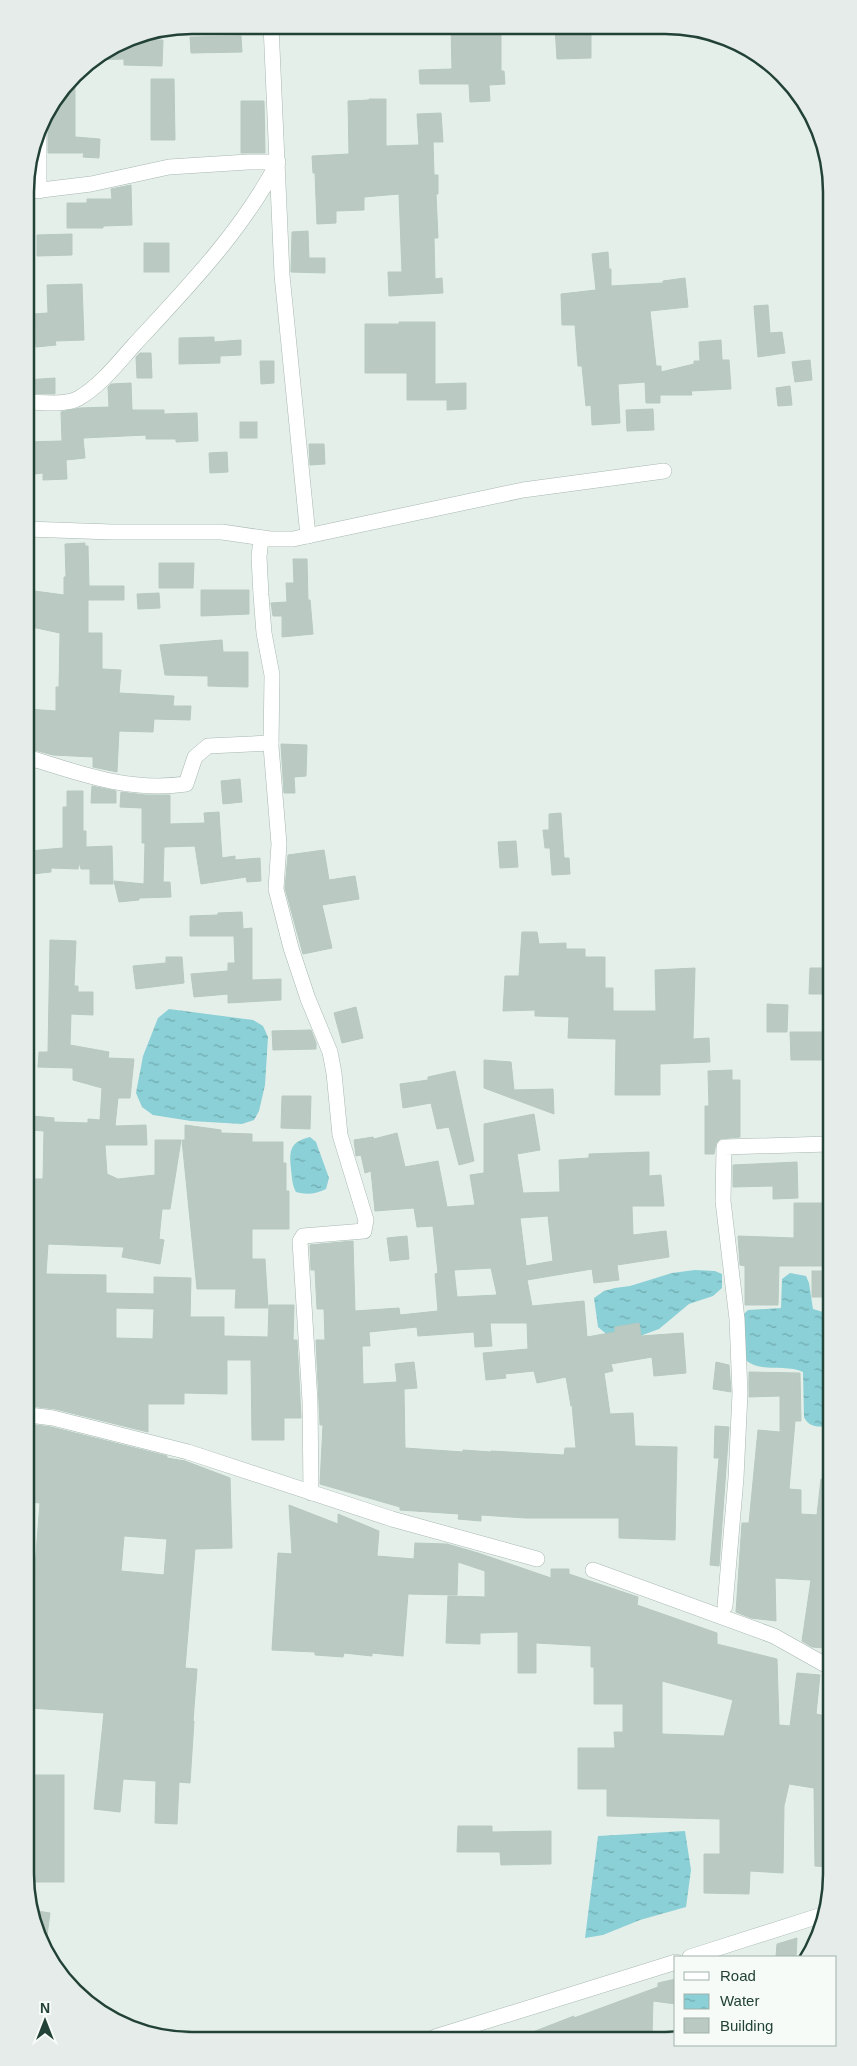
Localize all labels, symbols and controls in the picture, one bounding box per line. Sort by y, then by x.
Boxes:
legend [674,1956,837,2046]
text: Road [720,1967,756,1984]
text: Water [720,1992,759,2009]
north arrow [20,1996,70,2046]
text: N [40,2000,50,2016]
text: Building [720,2017,773,2034]

